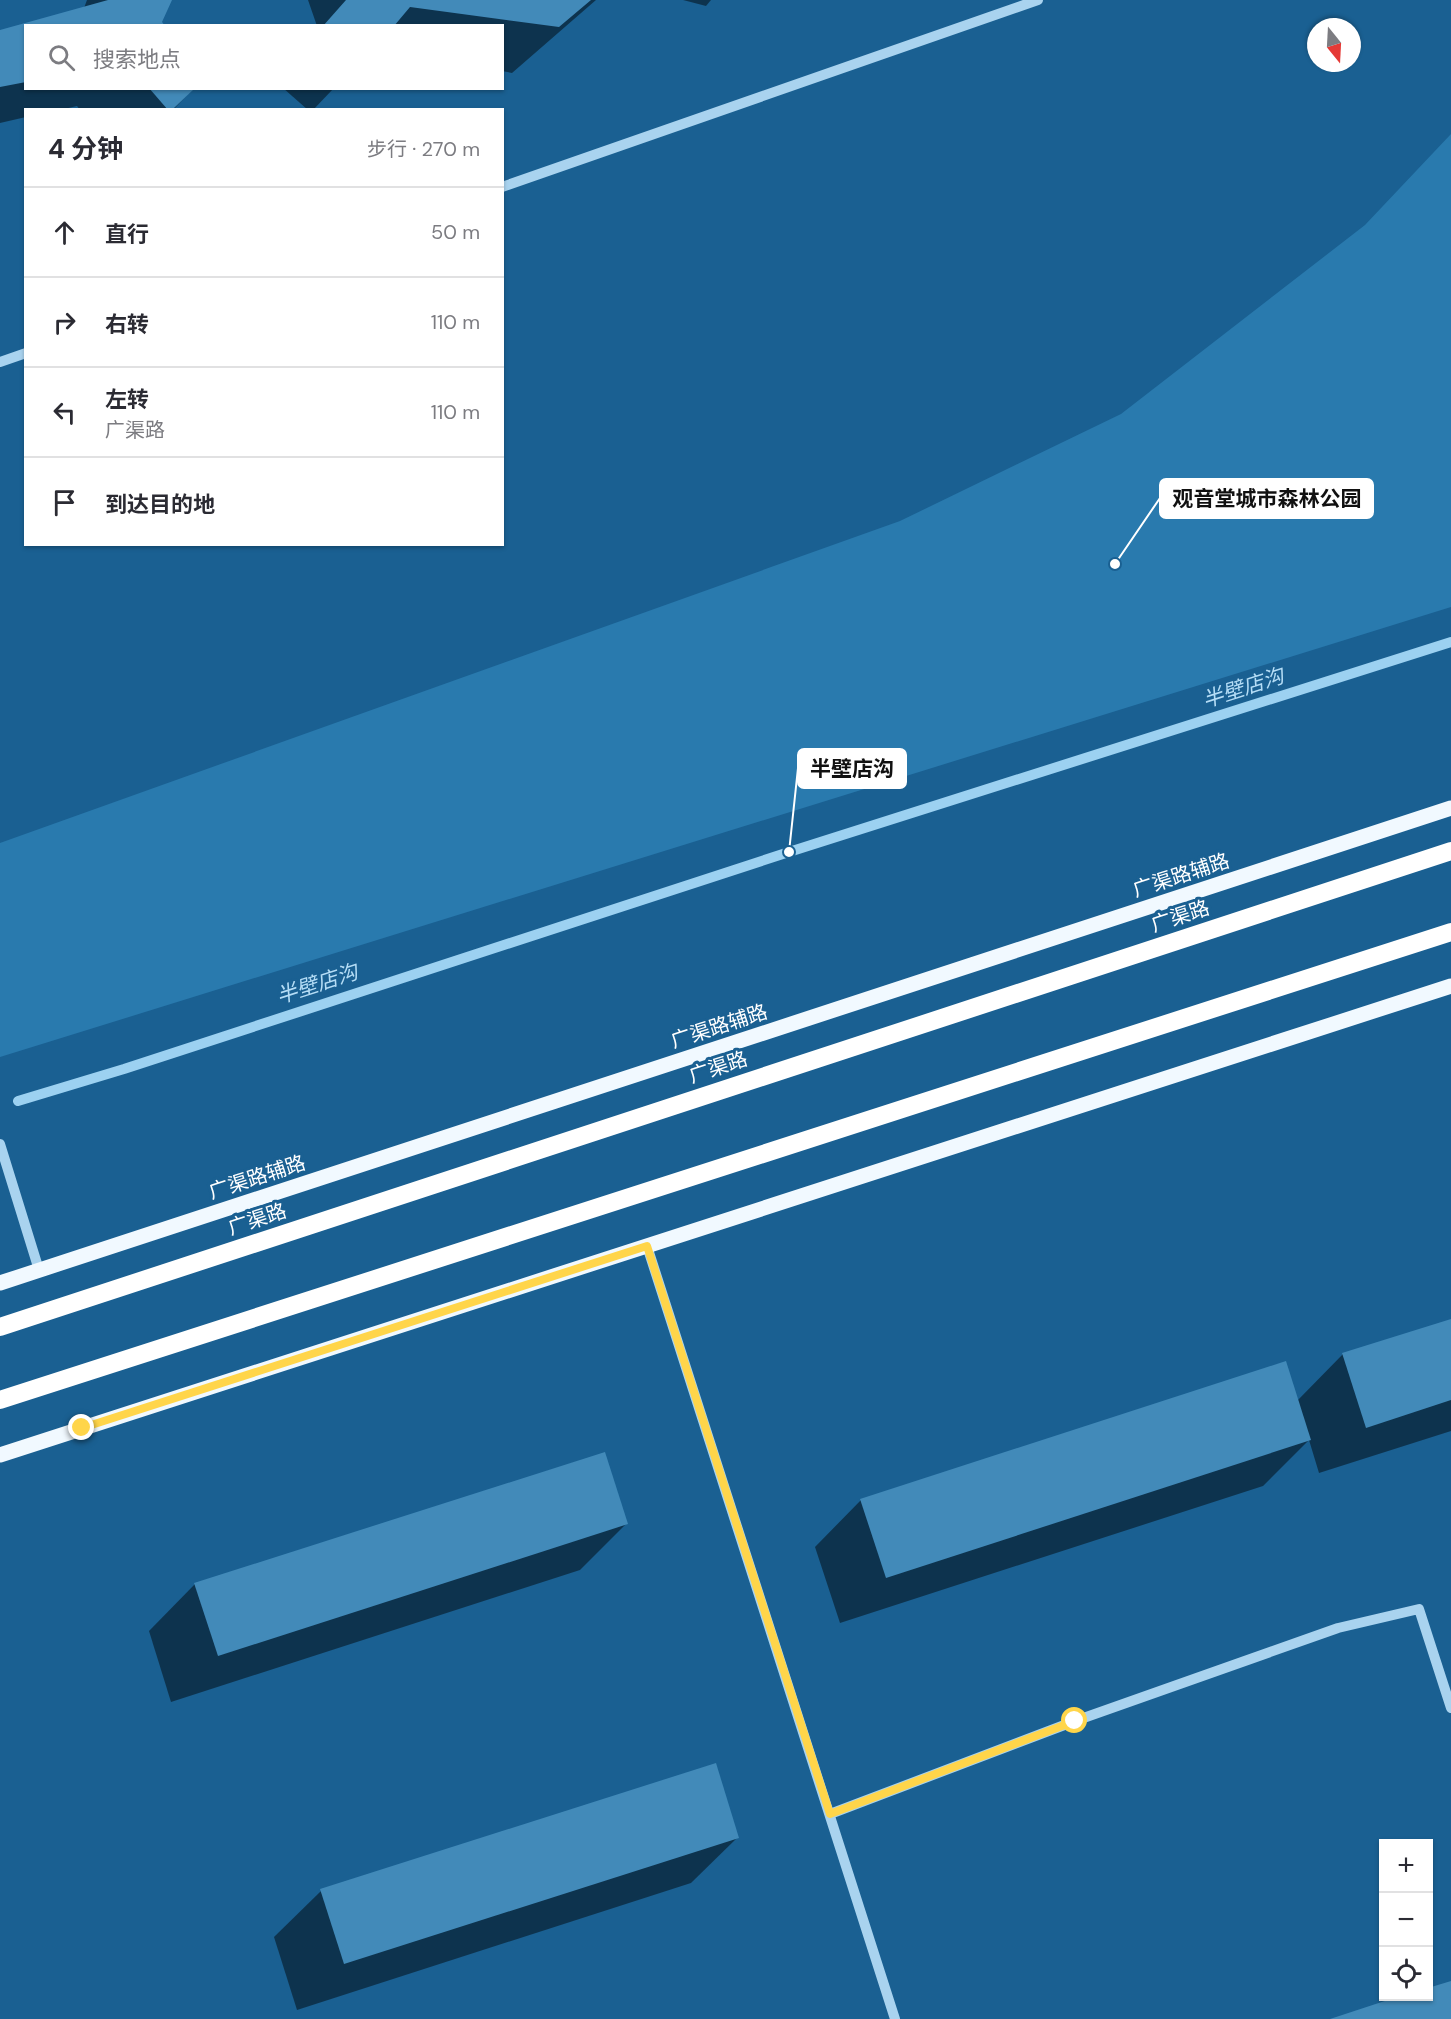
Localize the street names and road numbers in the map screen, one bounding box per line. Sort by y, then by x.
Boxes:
street label: 广渠路辅路 [1129,847,1233,903]
street label: 广渠路 [1147,894,1213,938]
street label: 广渠路辅路 [667,998,771,1054]
street label: 广渠路 [685,1045,751,1089]
street label: 广渠路辅路 [205,1149,309,1205]
street label: 广渠路 [224,1197,290,1241]

